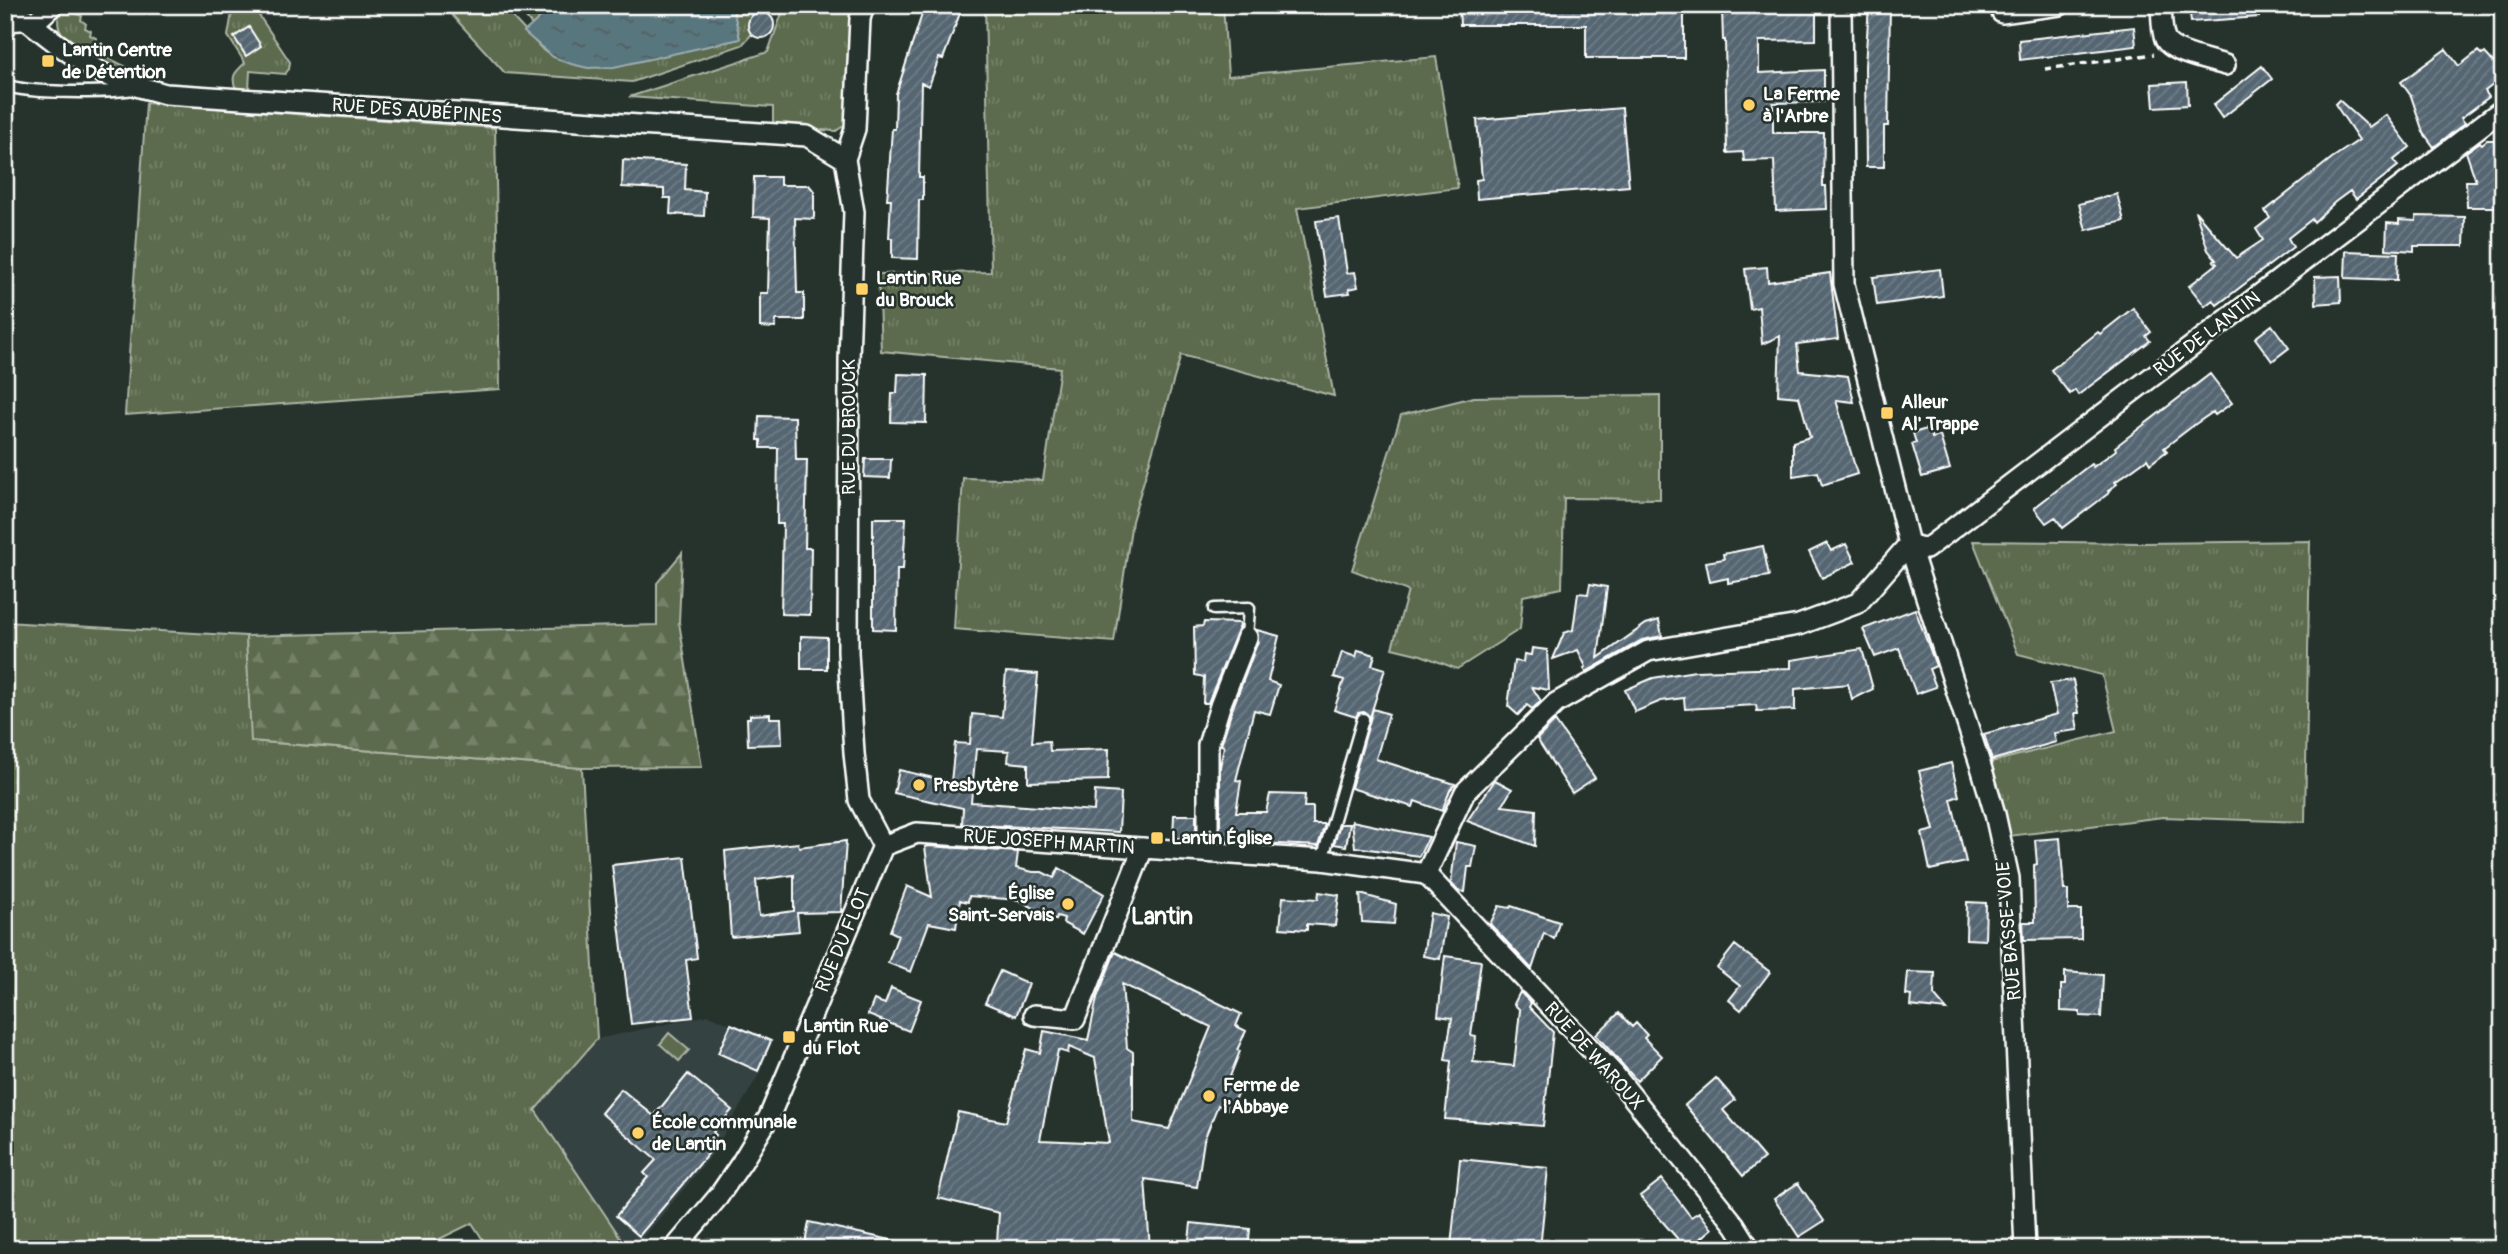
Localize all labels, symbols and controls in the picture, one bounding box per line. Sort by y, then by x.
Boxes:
place label: Lantin Centre de Détention [62,38,173,84]
marker: Lantin Centre de Détention [40,53,56,69]
place label: La Ferme à l'Arbre [1763,82,1841,128]
street label: RUE DES AUBÉPINES [331,93,503,129]
marker: La Ferme à l'Arbre [1741,97,1757,113]
place label: Lantin Rue du Brouck [876,266,962,312]
marker: Lantin Rue du Brouck [854,281,870,297]
street label: RUE DE LANTIN [2149,286,2265,382]
street label: RUE DU BROUCK [837,359,861,495]
place label: Alleur Al' Trappe [1901,390,1979,436]
marker: Alleur Al' Trappe [1879,405,1895,421]
place label: Presbytère [933,773,1019,797]
marker: Presbytère [911,777,927,793]
street label: RUE JOSEPH MARTIN [962,824,1136,860]
place label: Lantin Église [1171,826,1273,850]
marker: Lantin Église [1149,830,1165,846]
street label: RUE BASSE-VOIE [1991,860,2027,1002]
place label: Église Saint-Servais [948,881,1055,927]
street label: RUE DU FLOT [810,884,876,996]
marker: Église Saint-Servais [1060,896,1076,912]
district label: Lantin [1131,902,1193,931]
street label: RUE DE WAROUX [1539,997,1649,1115]
place label: Lantin Rue du Flot [803,1014,889,1060]
marker: Lantin Rue du Flot [781,1029,797,1045]
place label: Ferme de l'Abbaye [1223,1073,1300,1119]
marker: Ferme de l'Abbaye [1201,1088,1217,1104]
place label: École communale de Lantin [652,1110,797,1156]
marker: École communale de Lantin [630,1125,646,1141]

